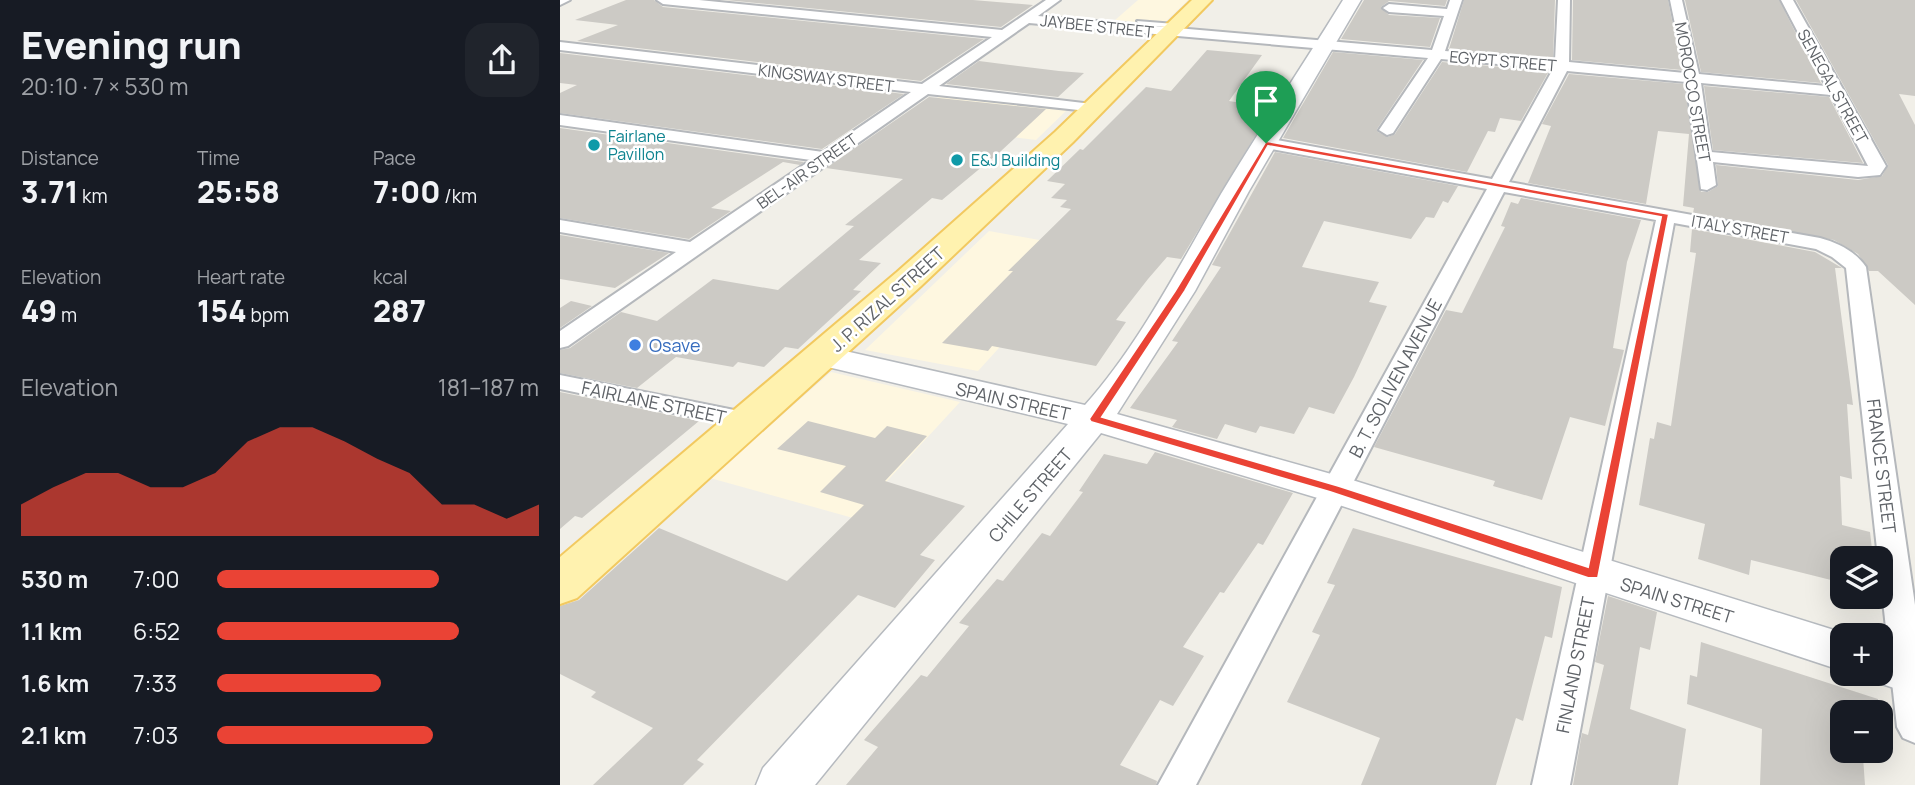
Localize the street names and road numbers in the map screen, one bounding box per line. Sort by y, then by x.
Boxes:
street label: JAYBEE STREET [1039,9,1155,43]
street label: MOROCCO STREET [1670,20,1716,164]
street label: SENEGAL STREET [1792,25,1874,147]
street label: EGYPT STREET [1448,45,1558,77]
street label: KINGSWAY STREET [757,59,896,97]
street label: BEL-AIR STREET [752,128,862,214]
street label: ITALY STREET [1690,210,1791,248]
street label: J. P. RIZAL STREET [825,241,950,357]
street label: B. T. SOLIVEN AVENUE [1343,294,1447,462]
street label: FAIRLANE STREET [580,375,729,429]
street label: SPAIN STREET [953,376,1073,426]
street label: FRANCE STREET [1862,397,1902,535]
street label: CHILE STREET [983,443,1078,547]
street label: SPAIN STREET [1618,571,1737,629]
street label: FINLAND STREET [1550,594,1600,735]

